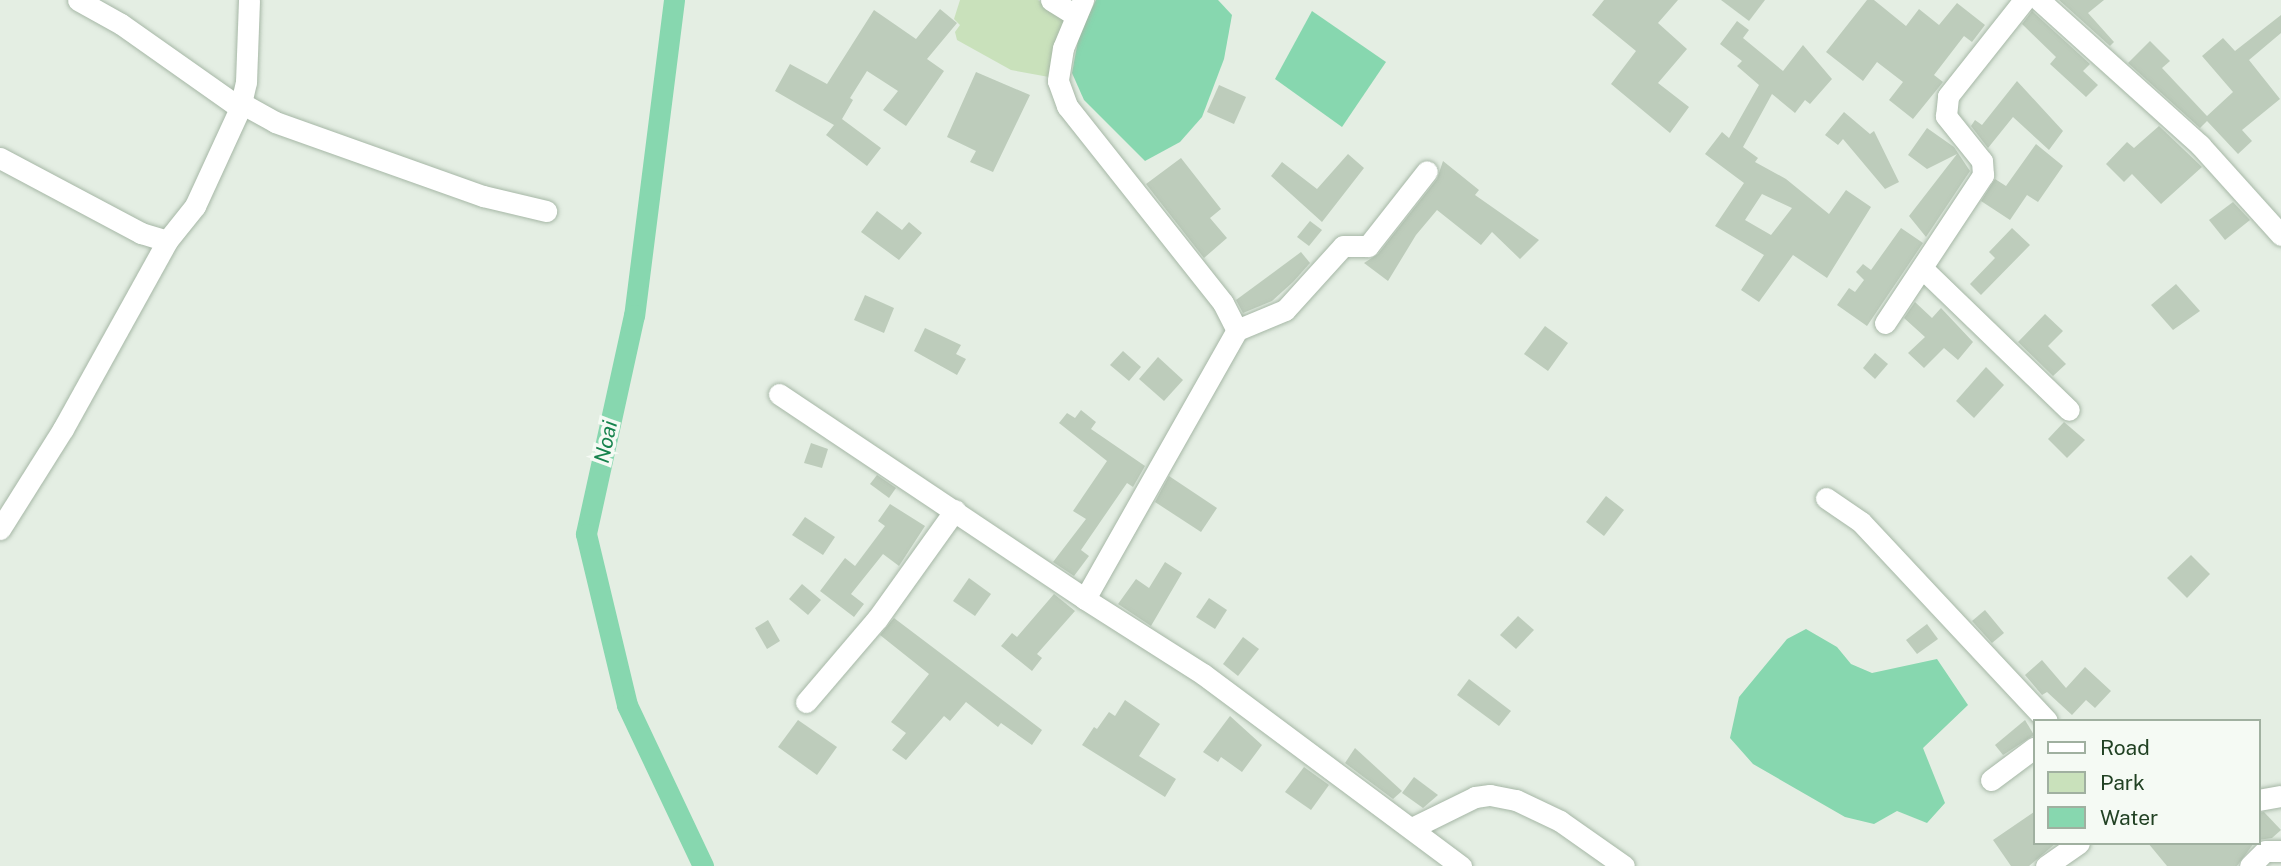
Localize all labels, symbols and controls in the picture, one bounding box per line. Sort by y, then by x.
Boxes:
water label: Noai [589,418,623,466]
legend [2032,719,2260,845]
text: Road [2100,735,2150,760]
text: Park [2100,770,2145,795]
text: Water [2100,805,2158,830]

